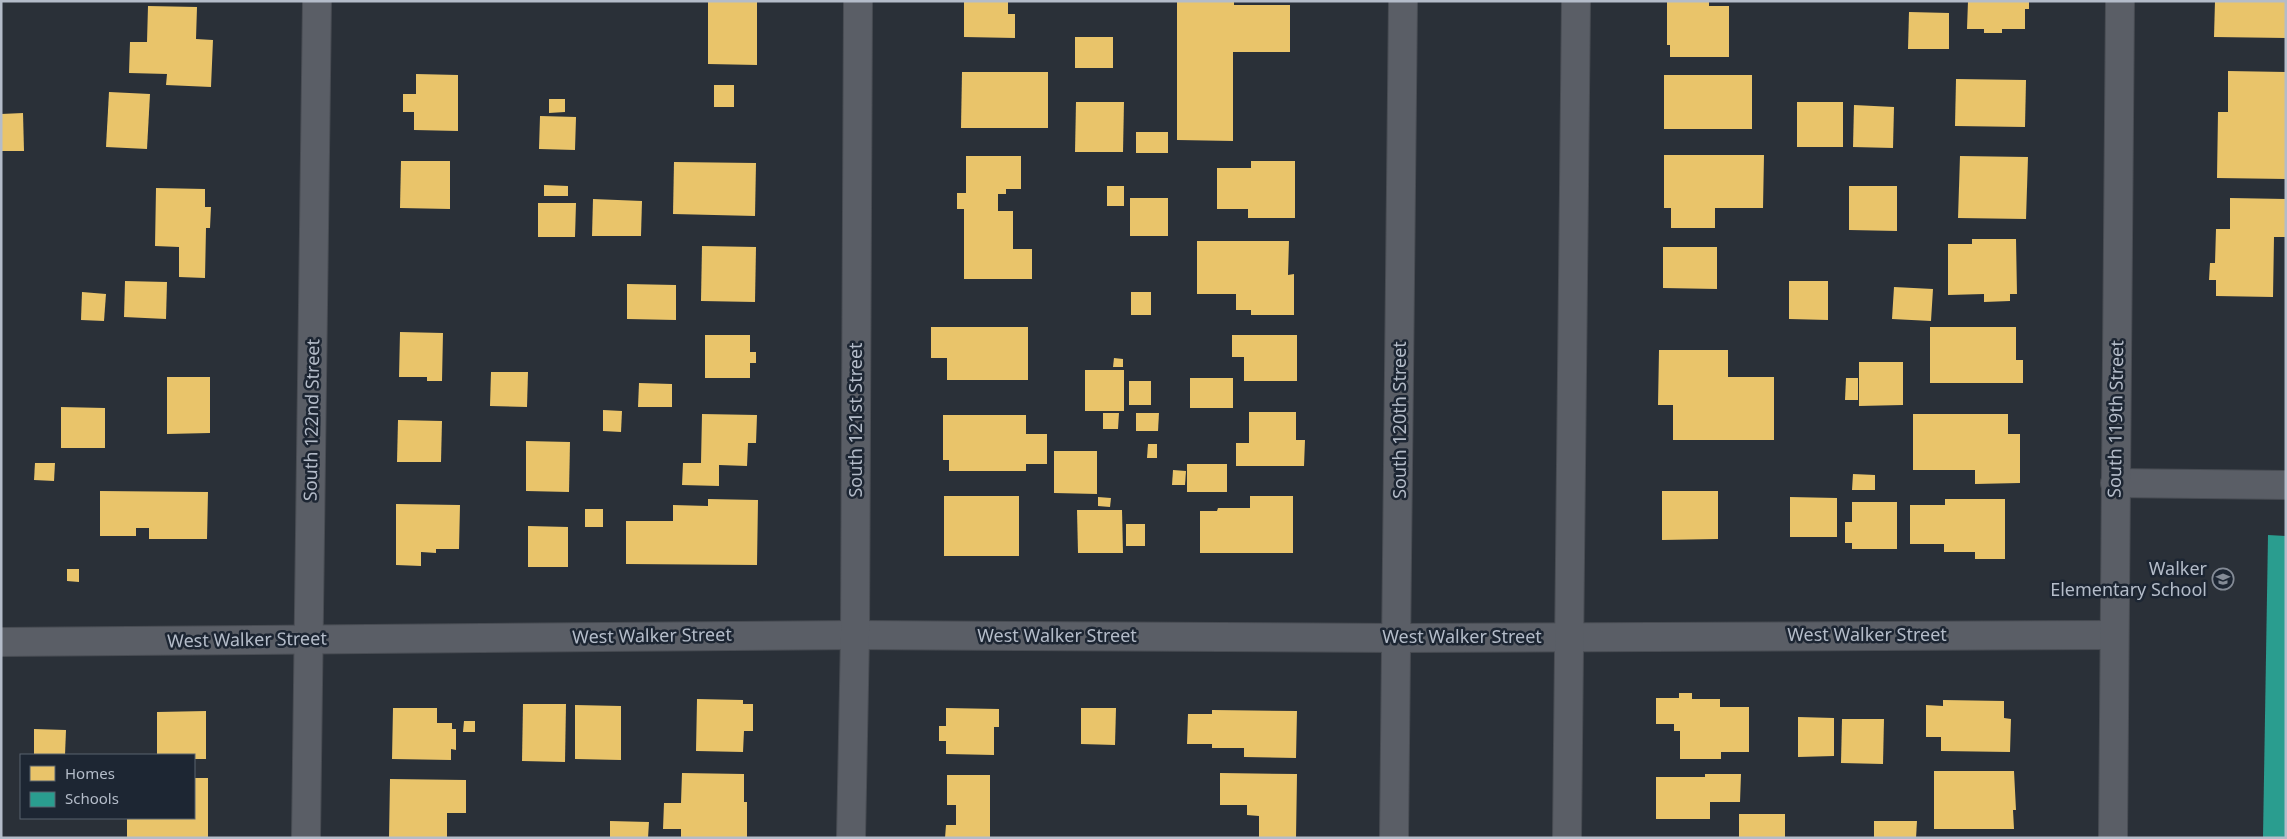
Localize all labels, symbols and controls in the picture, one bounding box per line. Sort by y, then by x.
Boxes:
street label: South 122nd Street [298,338,324,501]
street label: South 119th Street [2102,339,2128,498]
street label: South 120th Street [1387,341,1411,499]
street label: South 121st Street [843,342,867,498]
place label: Walker Elementary School [2050,556,2208,601]
school or university icon: Walker Elementary School [2211,567,2235,591]
street label: West Walker Street [572,622,732,648]
street label: West Walker Street [1787,622,1947,646]
street label: West Walker Street [977,623,1137,647]
street label: West Walker Street [1382,624,1542,648]
street label: West Walker Street [167,626,327,652]
legend [20,754,195,819]
text: Homes [65,763,115,783]
text: Schools [65,788,119,808]

